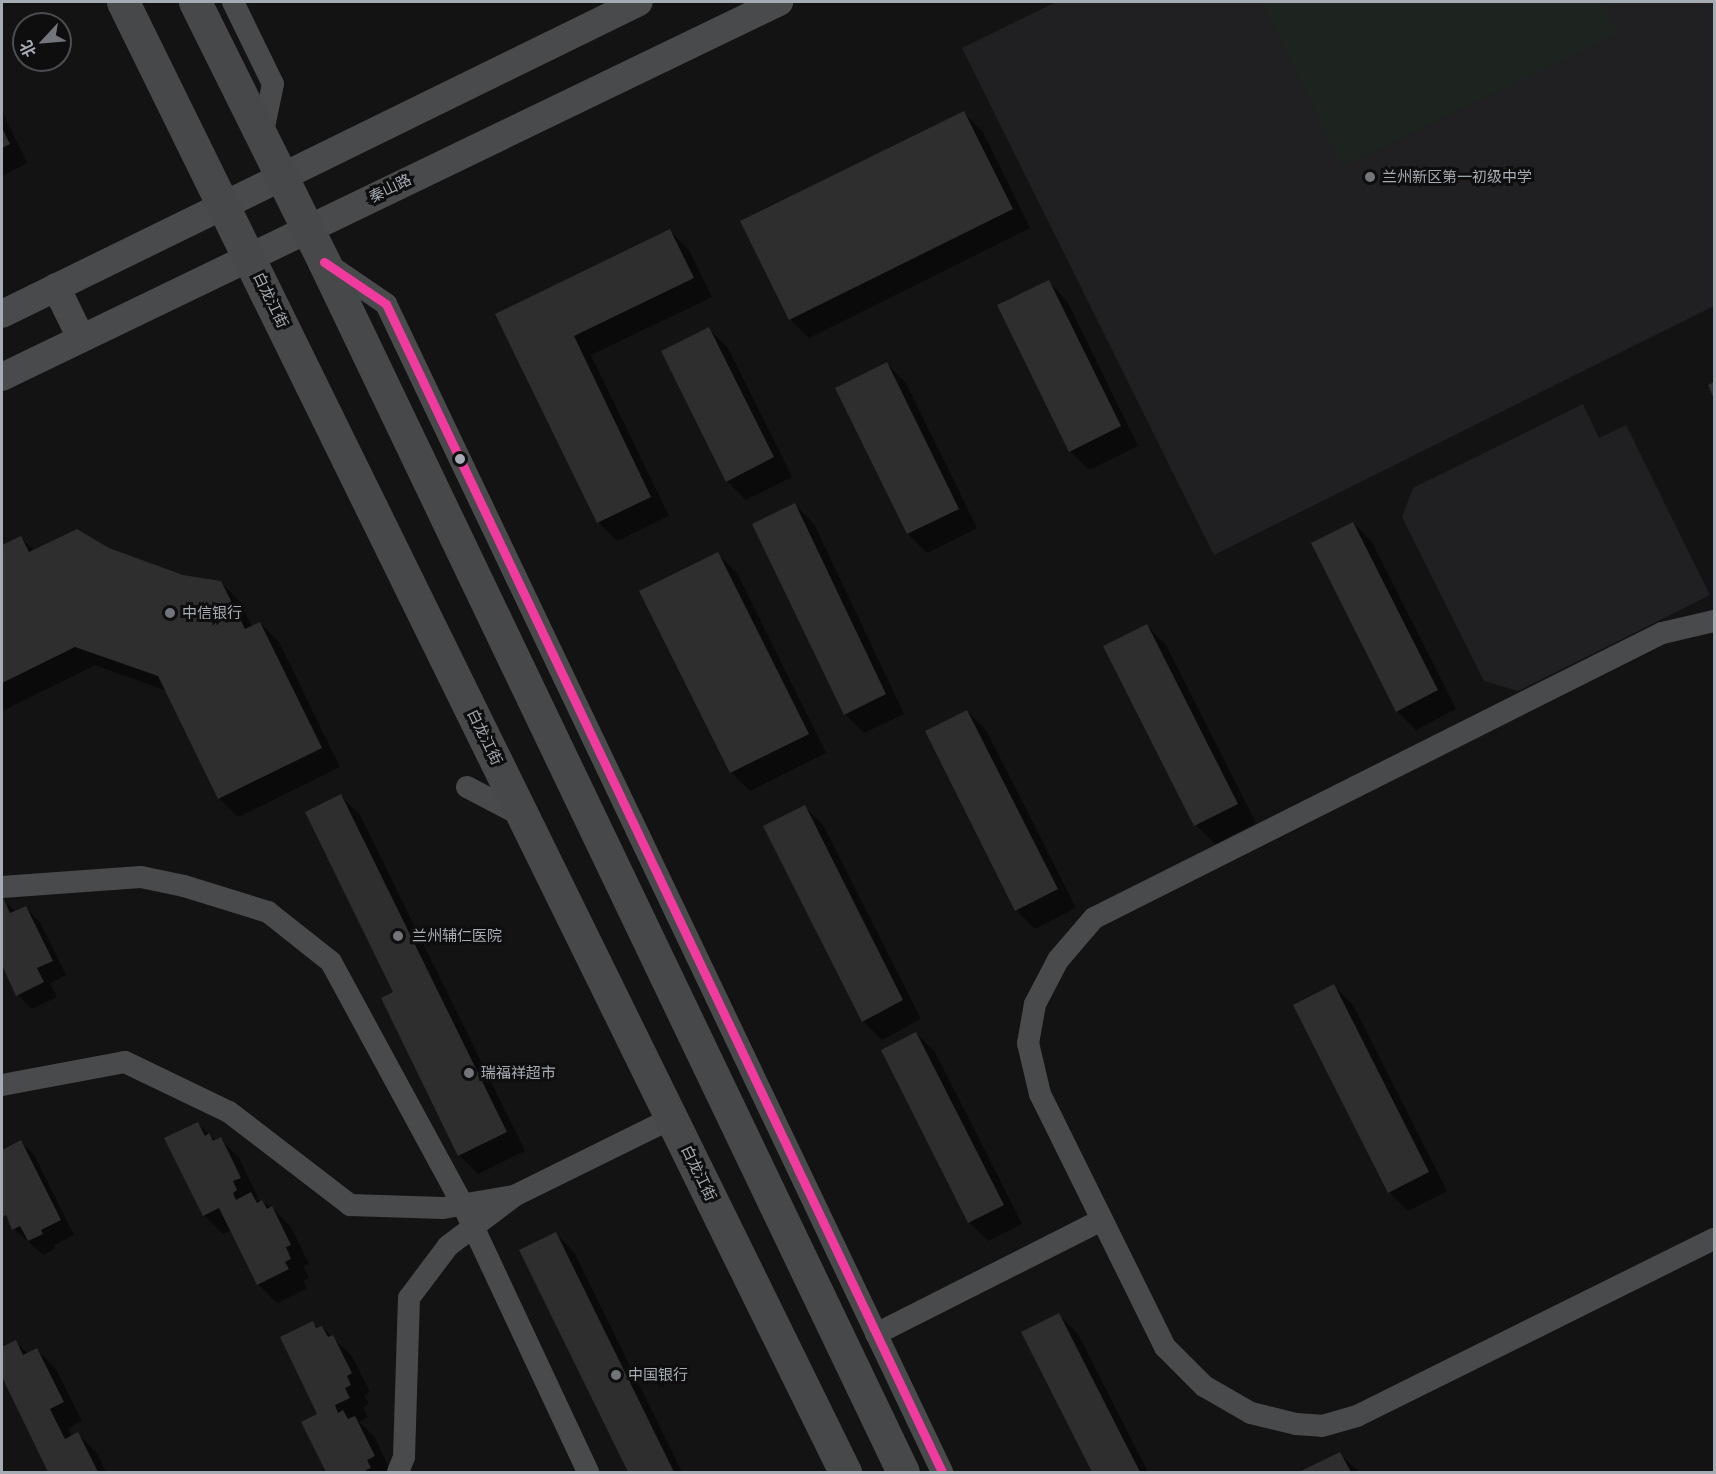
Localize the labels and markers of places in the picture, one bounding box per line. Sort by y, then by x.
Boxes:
place label: 兰州新区第一初级中学 [1382,168,1532,186]
marker: 兰州新区第一初级中学 [1363,170,1377,184]
unlabelled marker [454,453,466,465]
place label: 中信银行 [182,604,242,622]
marker: 中信银行 [163,606,177,620]
marker: 兰州辅仁医院 [389,927,407,945]
place label: 兰州辅仁医院 [412,927,502,945]
place label: 瑞福祥超市 [481,1064,556,1082]
marker: 瑞福祥超市 [462,1066,476,1080]
place label: 中国银行 [628,1366,688,1384]
marker: 中国银行 [609,1368,623,1382]

